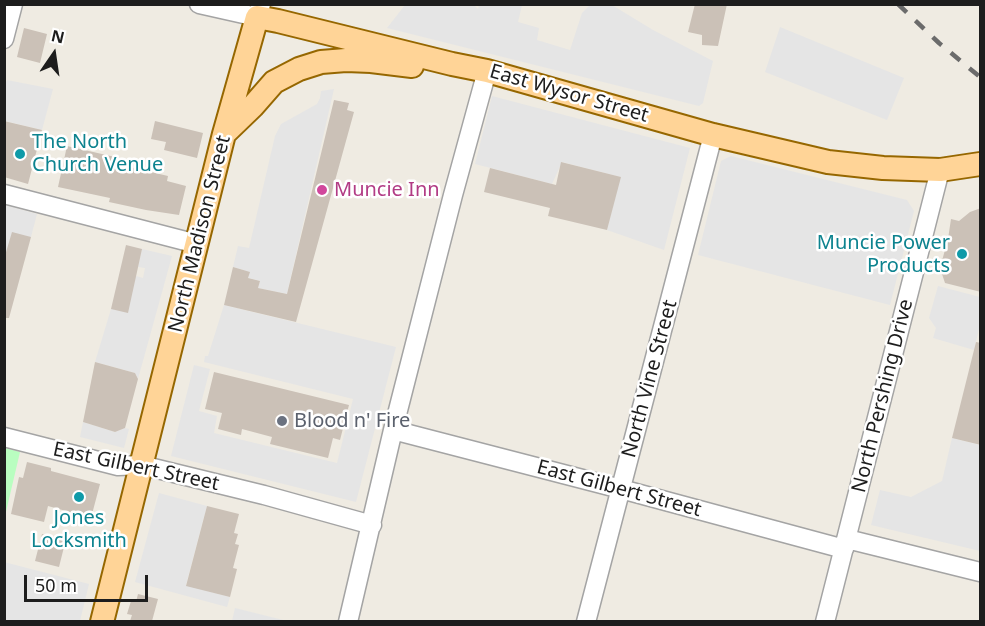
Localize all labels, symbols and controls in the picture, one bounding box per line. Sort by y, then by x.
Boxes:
north arrow [24,24,84,84]
text: N [49,24,67,49]
street label: East Wysor Street [487,60,651,128]
place label: The North Church Venue [32,130,163,177]
street label: North Madison Street [164,133,236,335]
marker: The North Church Venue [13,147,27,161]
place label: Muncie Inn [334,178,440,202]
marker: Muncie Inn [315,183,329,197]
place label: Muncie Power Products [817,231,950,278]
marker: Muncie Power Products [955,247,969,261]
street label: North Pershing Drive [847,297,919,495]
street label: North Vine Street [617,298,683,460]
place label: Blood n' Fire [294,409,410,433]
marker: Blood n' Fire [275,414,289,428]
street label: East Gilbert Street [51,438,221,496]
street label: East Gilbert Street [534,455,704,523]
marker: Jones Locksmith [72,490,86,504]
place label: Jones Locksmith [31,506,127,553]
scale bar [27,563,152,601]
text: 50 m [35,573,77,597]

